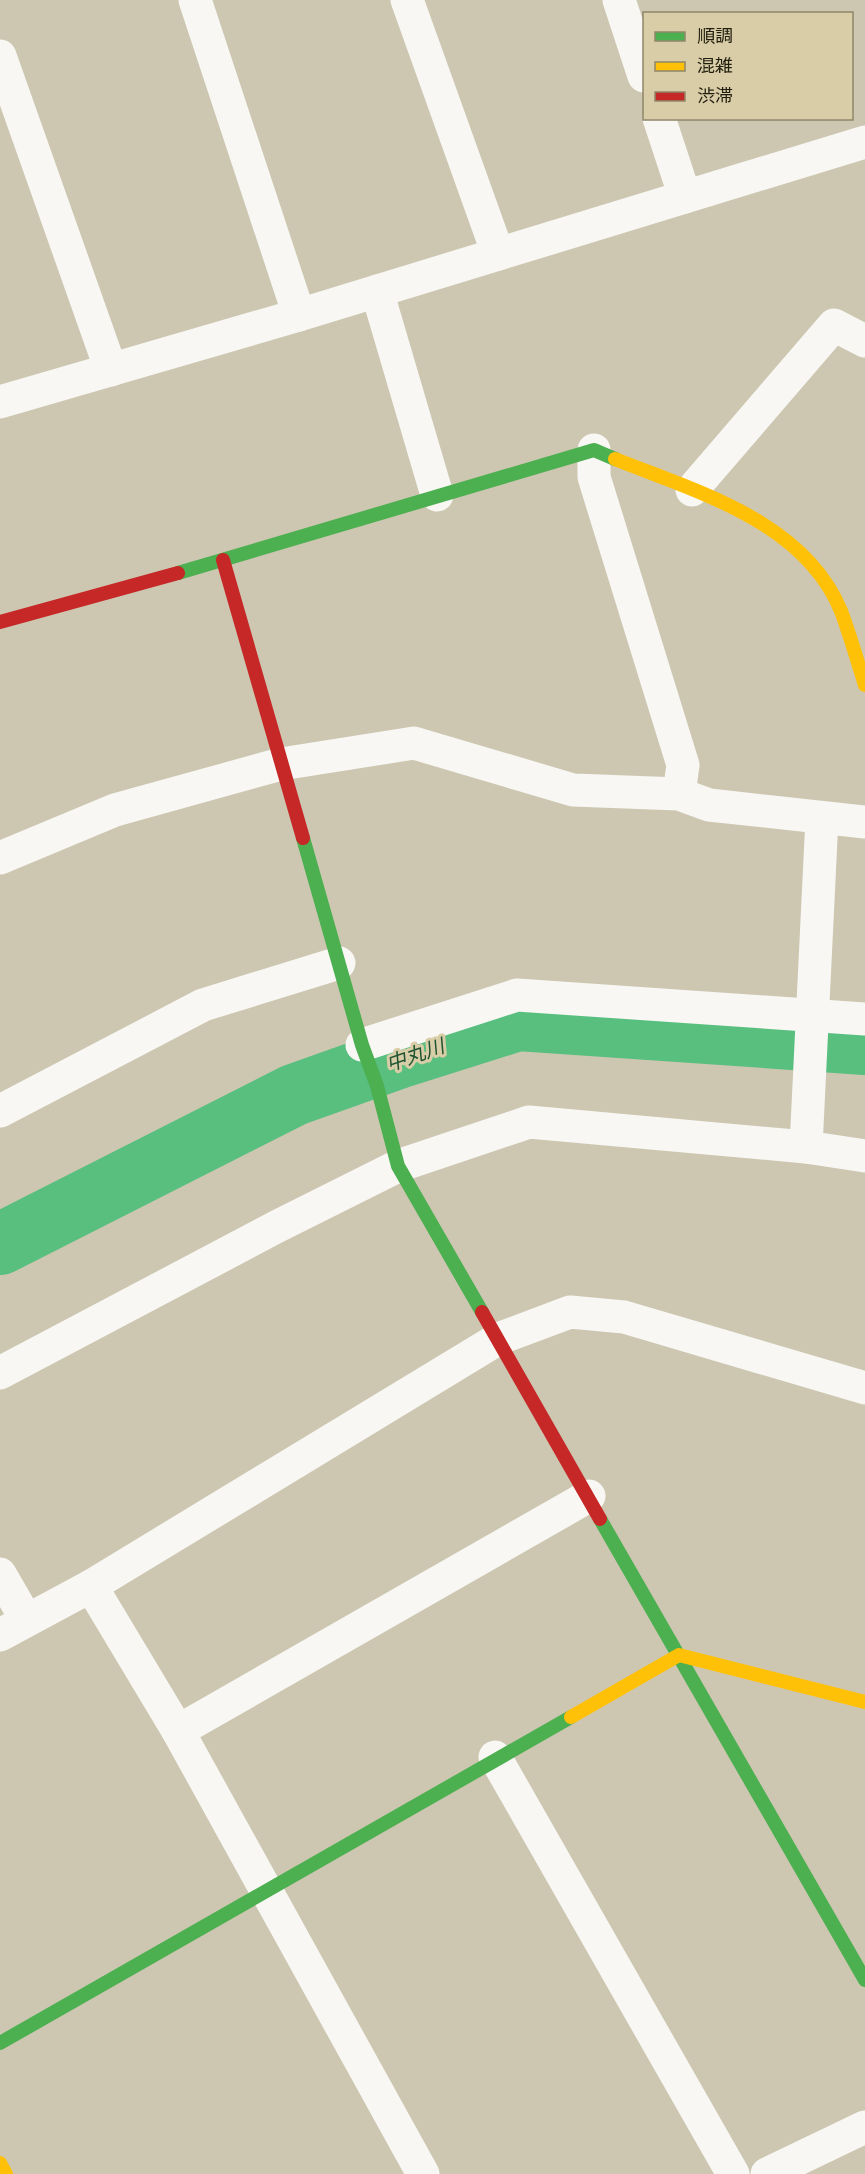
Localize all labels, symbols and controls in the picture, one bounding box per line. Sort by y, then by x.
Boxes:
legend [643,12,853,120]
text: 順調 [697,24,733,47]
text: 混雑 [697,54,733,77]
text: 渋滞 [697,84,733,107]
water label: 中丸川 [382,1032,449,1077]

